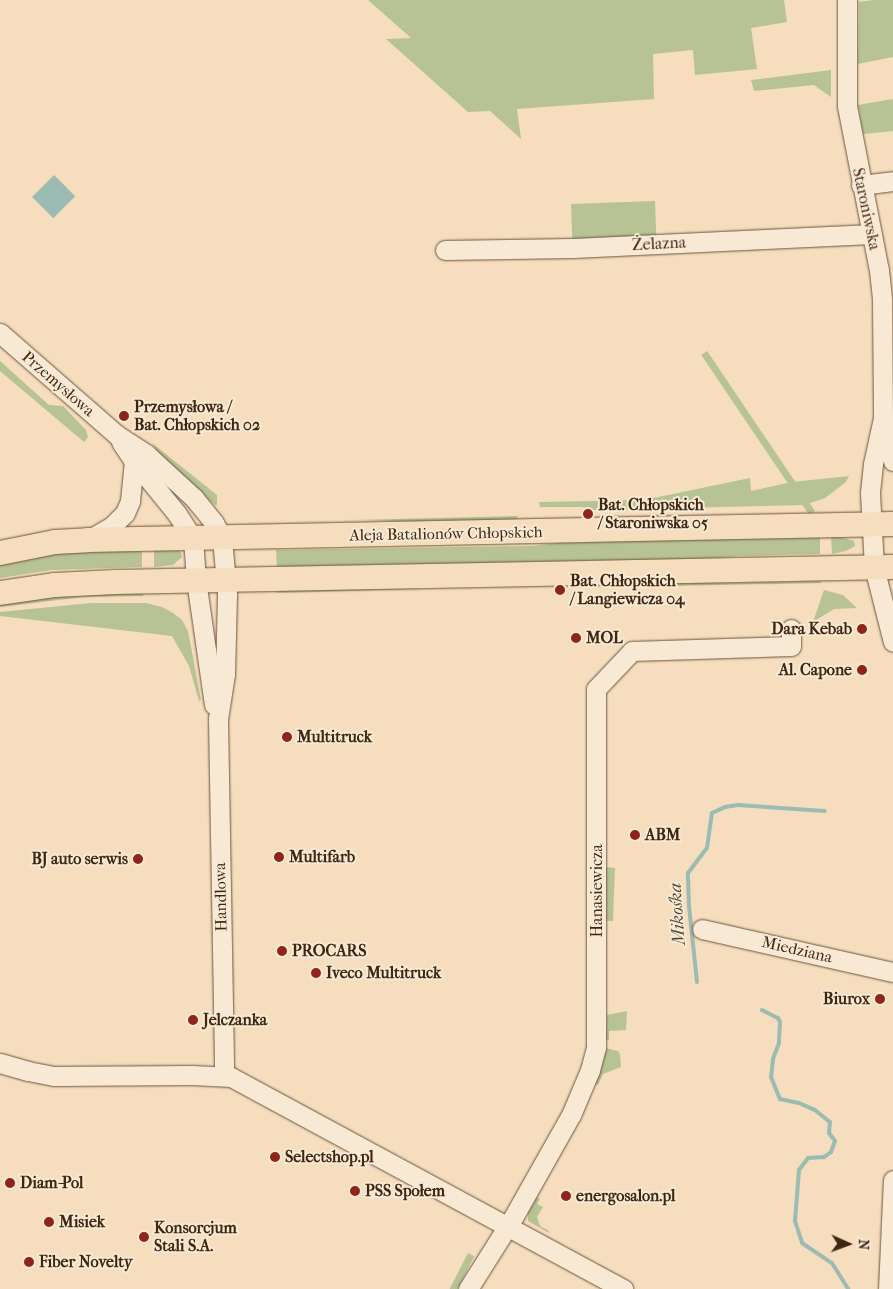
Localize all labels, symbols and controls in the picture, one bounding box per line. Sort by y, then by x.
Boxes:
street label: Staroniwska [848,166,884,252]
street label: Żelazna [631,233,687,255]
street label: Przemysłowa [18,347,98,421]
place label: Przemysłowa / Bat. Chłopskich 02 [134,397,260,435]
marker: Przemysłowa / Bat. Chłopskich 02 [118,410,130,422]
place label: Bat. Chłopskich / Staroniwska 05 [598,495,708,533]
marker: Bat. Chłopskich / Staroniwska 05 [582,508,594,520]
street label: Aleja Batalionów Chłopskich [349,523,543,545]
place label: Bat. Chłopskich / Langiewicza 04 [570,571,684,609]
marker: Bat. Chłopskich / Langiewicza 04 [554,584,566,596]
place label: Dara Kebab [771,619,852,639]
marker: Dara Kebab [856,623,868,635]
place label: MOL [586,628,623,648]
marker: MOL [570,632,582,644]
place label: Al. Capone [779,660,852,680]
marker: Al. Capone [856,664,868,676]
place label: Multitruck [297,727,372,747]
marker: Multitruck [281,731,293,743]
place label: ABM [645,825,680,845]
marker: ABM [629,829,641,841]
street label: Hanasiewicza [587,844,607,938]
place label: Multifarb [289,847,355,867]
place label: BJ auto serwis [31,849,128,869]
marker: Multifarb [273,851,285,863]
marker: BJ auto serwis [132,853,144,865]
street label: Handlowa [211,862,231,932]
water label: Mikośka [665,882,691,946]
street label: Miedziana [760,933,834,967]
place label: PROCARS [292,941,366,961]
marker: PROCARS [276,945,288,957]
place label: Iveco Multitruck [326,963,441,983]
marker: Iveco Multitruck [310,967,322,979]
place label: Biurox [823,989,870,1009]
marker: Biurox [874,993,886,1005]
place label: Jelczanka [203,1010,267,1030]
marker: Jelczanka [187,1014,199,1026]
place label: Selectshop.pl [285,1147,374,1167]
marker: Selectshop.pl [269,1151,281,1163]
place label: Diam-Pol [20,1173,84,1193]
marker: Diam-Pol [4,1177,16,1189]
place label: PSS Społem [365,1181,445,1201]
marker: PSS Społem [349,1185,361,1197]
place label: energosalon.pl [576,1186,675,1206]
marker: energosalon.pl [560,1190,572,1202]
place label: Misiek [59,1212,105,1232]
marker: Misiek [43,1216,55,1228]
place label: Konsorcjum Stali S.A. [154,1218,237,1256]
north arrow [823,1219,873,1269]
marker: Konsorcjum Stali S.A. [138,1231,150,1243]
text: N [855,1239,872,1250]
place label: Fiber Novelty [39,1252,132,1272]
marker: Fiber Novelty [23,1256,35,1268]

